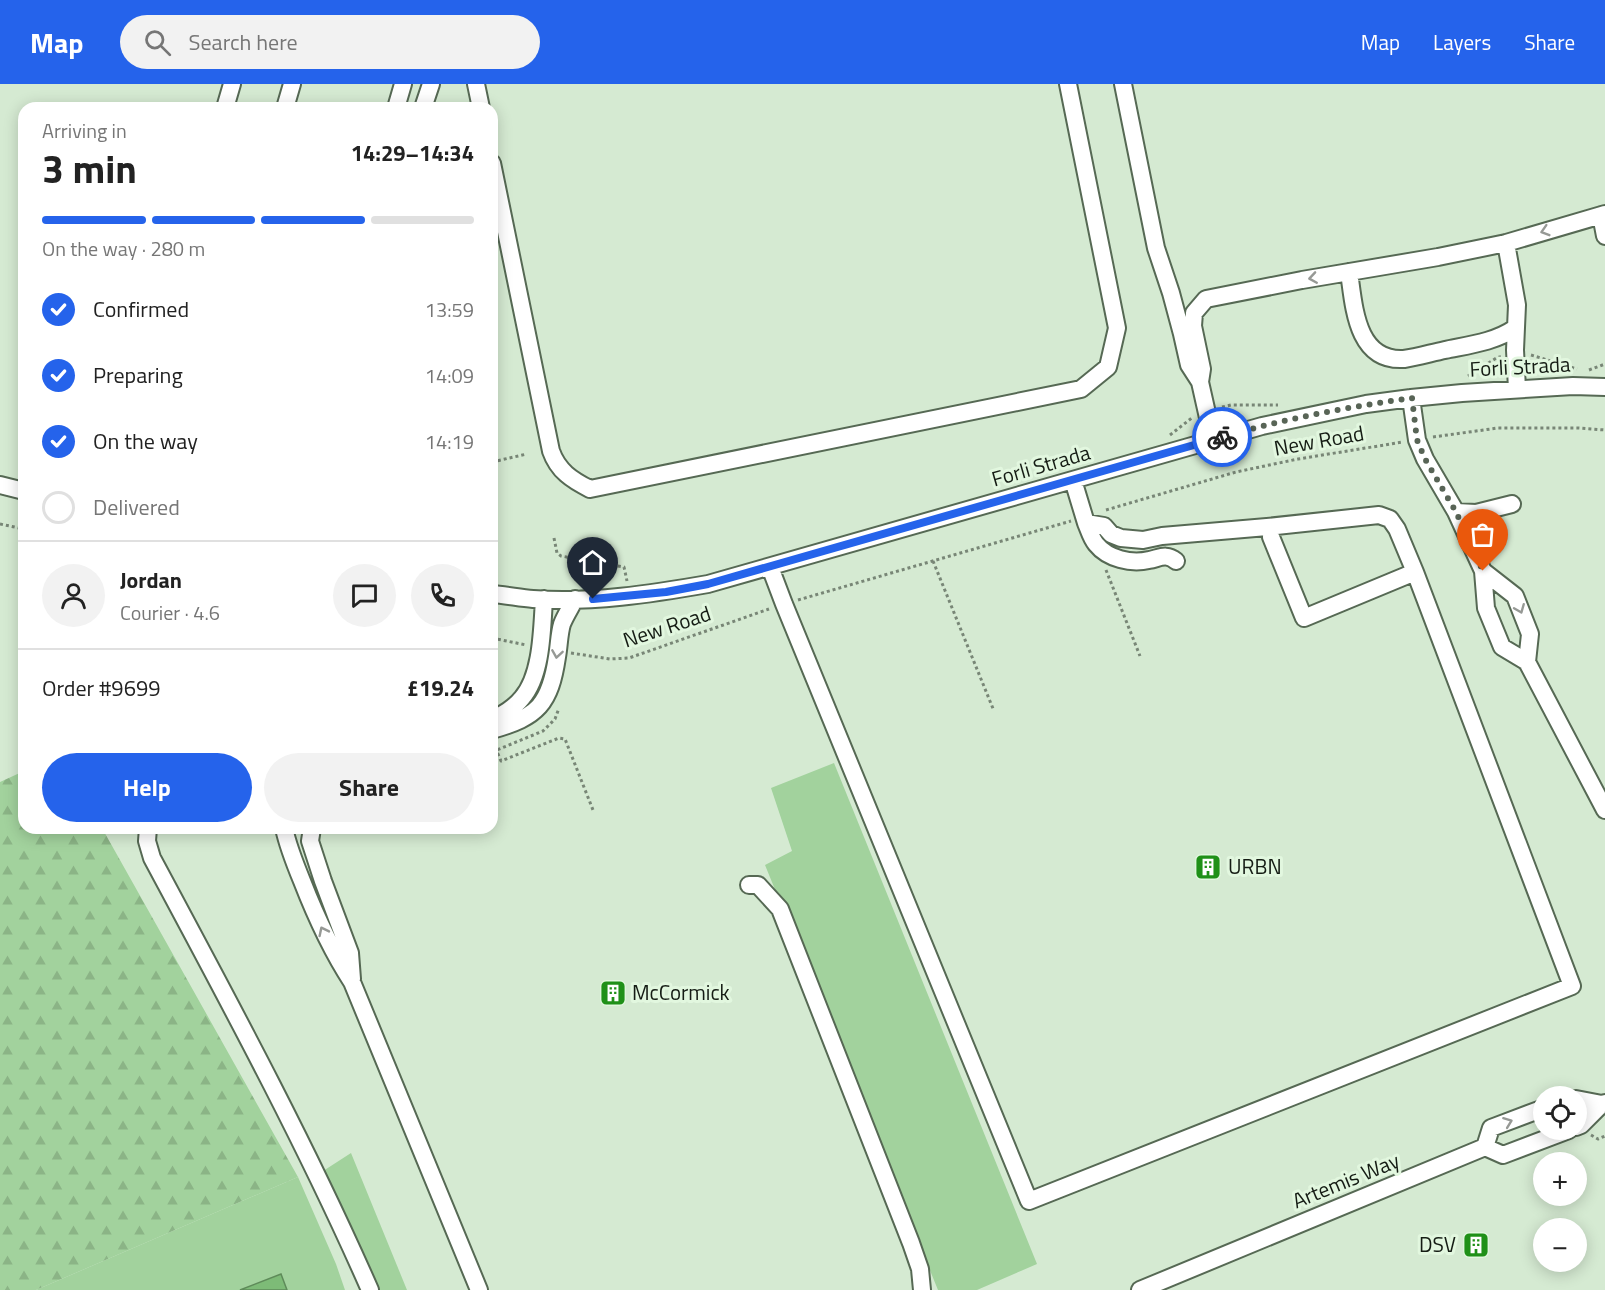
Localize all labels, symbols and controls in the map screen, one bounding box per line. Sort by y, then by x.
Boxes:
search box [120,15,540,69]
text: Map [30,21,84,64]
text: Search here [189,25,298,59]
icon: search [141,26,174,59]
text: Map [1361,26,1400,58]
text: Layers [1433,26,1491,58]
text: Share [1524,26,1575,58]
text: Arriving in [42,115,127,146]
text: 14:29–14:34 [351,136,474,170]
text: 3 min [42,139,137,198]
one-way arrow [1540,224,1551,236]
text: On the way · 280 m [42,233,205,264]
one-way arrow [1308,271,1318,284]
text: Confirmed [93,292,189,326]
icon: check [42,293,75,326]
text: 13:59 [425,294,474,325]
street label: Forli Strada [1469,347,1572,385]
text: Preparing [93,358,183,392]
icon: check [42,359,75,392]
text: 14:09 [425,360,474,391]
courier [1192,407,1252,467]
street label: New Road [1271,416,1366,464]
icon: bike [1206,421,1239,454]
text: On the way [93,424,198,458]
icon: check [42,425,75,458]
text: 14:19 [425,426,474,457]
street label: Forli Strada [988,436,1094,494]
text: Delivered [93,490,180,524]
pin [1457,509,1508,571]
icon: bag [1466,518,1499,551]
pin [567,537,618,599]
icon: home [576,546,609,579]
text: Jordan [120,563,182,597]
button: person [42,564,105,627]
button: chat [333,564,396,627]
button: phone [411,564,474,627]
text: Courier · 4.6 [120,597,220,628]
street label: New Road [619,597,715,655]
one-way arrow [1513,603,1525,614]
one-way arrow [552,650,564,659]
text: Order #9699 [42,671,161,705]
text: £19.24 [407,671,474,705]
button: Help [42,753,252,822]
button: Share [264,753,474,822]
place label: URBN [1228,850,1282,882]
building icon: URBN [1193,852,1223,882]
one-way arrow [319,927,330,938]
place label: McCormick [632,976,730,1008]
building icon: McCormick [598,978,628,1008]
map controls [1533,1086,1587,1272]
button: locate [1533,1086,1587,1140]
one-way arrow [1502,1117,1513,1129]
street label: Artemis Way [1287,1144,1404,1216]
button: + [1533,1152,1587,1206]
button: − [1533,1218,1587,1272]
place label: DSV [1419,1228,1456,1260]
building icon: DSV [1461,1230,1491,1260]

